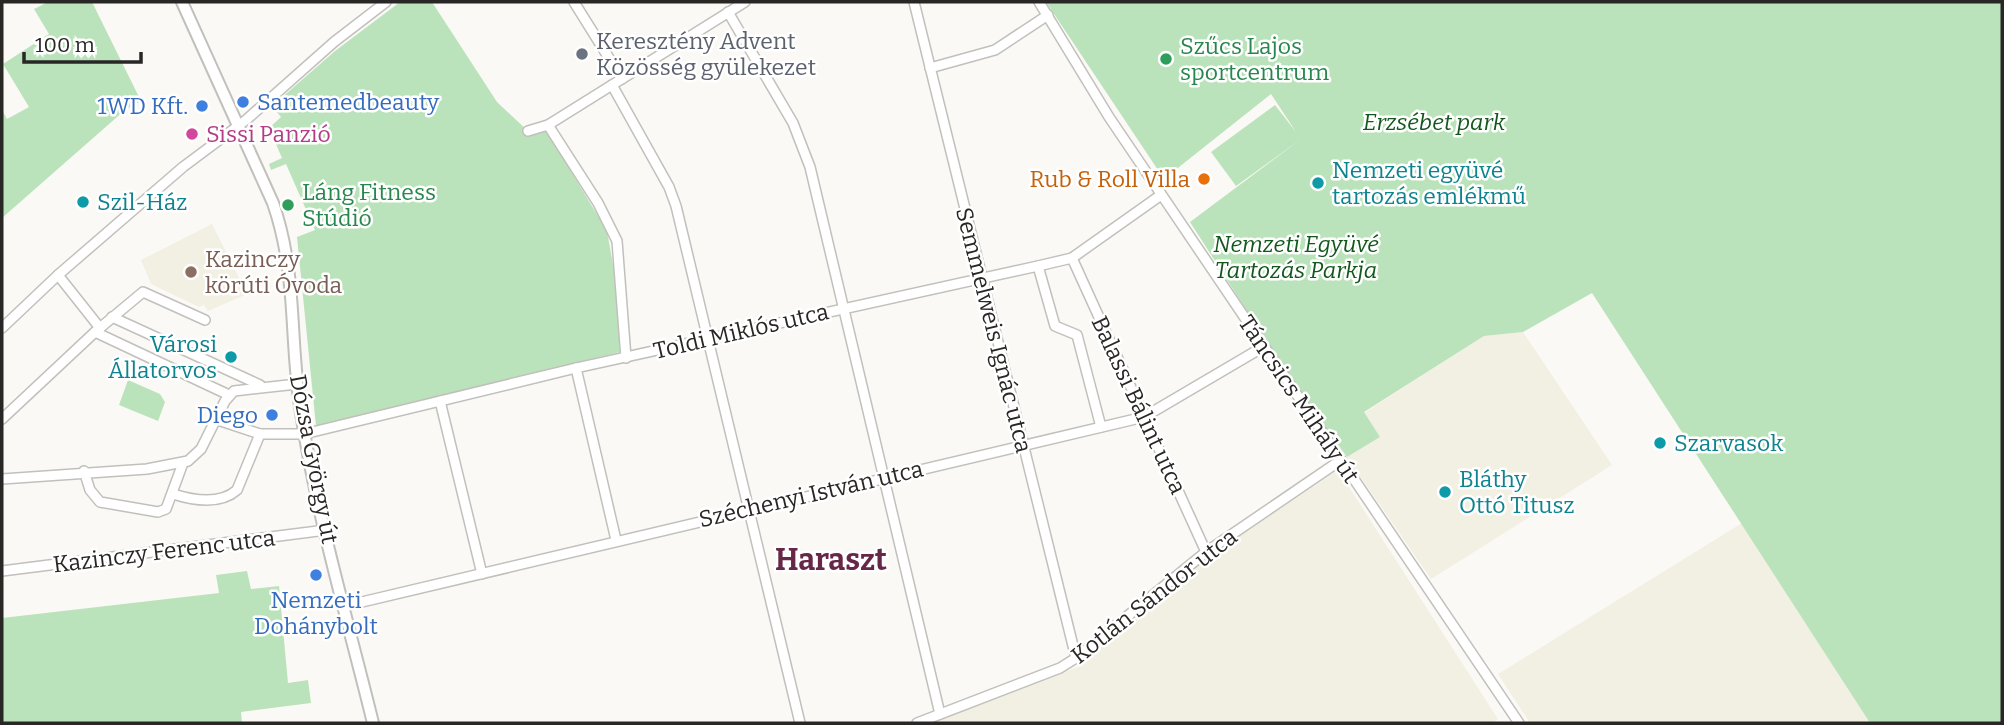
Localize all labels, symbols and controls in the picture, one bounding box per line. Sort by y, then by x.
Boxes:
scale bar [24,21,142,65]
place label: Keresztény Advent Közösség gyülekezet [596,27,816,81]
text: 100 m [35,32,95,58]
place label: Szűcs Lajos sportcentrum [1180,32,1329,86]
marker: Keresztény Advent Közösség gyülekezet [574,46,590,62]
marker: Szűcs Lajos sportcentrum [1158,51,1174,67]
place label: Santemedbeauty [257,88,440,116]
place label: 1WD Kft. [97,92,188,120]
marker: Santemedbeauty [235,94,251,110]
marker: 1WD Kft. [194,98,210,114]
park label: Erzsébet park [1363,108,1506,136]
place label: Sissi Panzió [206,120,331,148]
marker: Sissi Panzió [184,126,200,142]
place label: Nemzeti együvé tartozás emlékmű [1332,156,1526,210]
place label: Rub & Roll Villa [1030,165,1190,193]
marker: Rub & Roll Villa [1196,171,1212,187]
marker: Nemzeti együvé tartozás emlékmű [1310,175,1326,191]
place label: Láng Fitness Stúdió [302,178,436,232]
place label: Szil-Ház [97,188,187,216]
marker: Szil-Ház [75,194,91,210]
marker: Láng Fitness Stúdió [280,197,296,213]
street label: Semmelweis Ignác utca [950,204,1038,456]
park label: Nemzeti Együvé Tartozás Parkja [1213,230,1379,284]
place label: Kazinczy körúti Óvoda [205,245,343,299]
marker: Kazinczy körúti Óvoda [183,264,199,280]
street label: Toldi Miklós utca [651,297,832,365]
street label: Táncsics Mihály út [1233,310,1365,488]
street label: Balassi Bálint utca [1085,311,1193,499]
place label: Városi Állatorvos [108,330,217,384]
marker: Városi Állatorvos [223,349,239,365]
street label: Dózsa György út [284,372,344,546]
place label: Diego [197,401,258,429]
marker: Diego [264,407,280,423]
place label: Szarvasok [1674,429,1783,457]
marker: Szarvasok [1652,435,1668,451]
street label: Széchenyi István utca [696,454,926,533]
place label: Bláthy Ottó Titusz [1459,465,1575,519]
marker: Bláthy Ottó Titusz [1437,484,1453,500]
street label: Kotlán Sándor utca [1065,522,1243,670]
street label: Kazinczy Ferenc utca [51,523,277,579]
district label: Haraszt [775,542,887,578]
marker: Nemzeti Dohánybolt [308,567,324,583]
place label: Nemzeti Dohánybolt [254,586,378,640]

